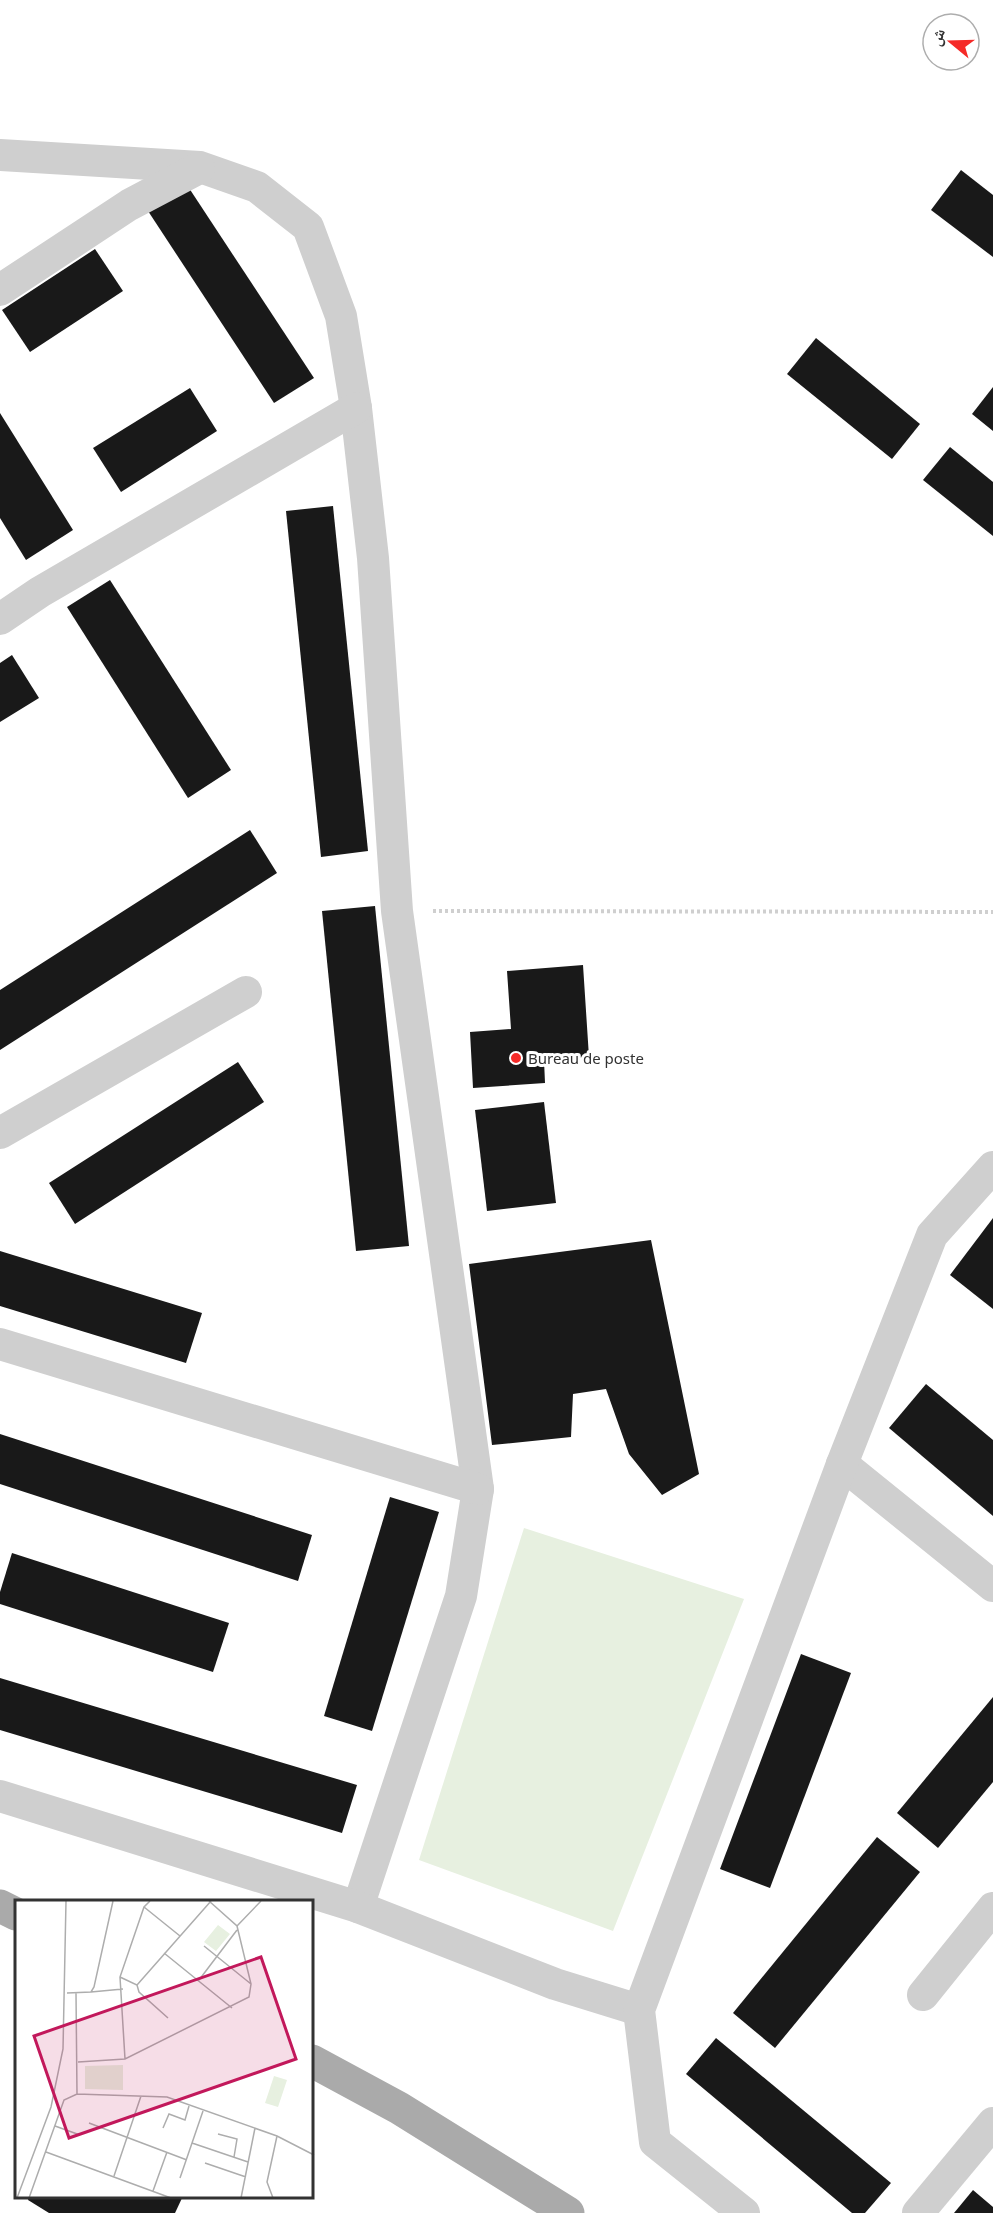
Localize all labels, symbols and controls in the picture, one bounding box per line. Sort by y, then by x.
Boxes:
north arrow [921,12,981,72]
text: ش [924,25,950,49]
place label: Bureau de poste [528,1048,644,1068]
marker: Bureau de poste [509,1051,523,1065]
inset map [15,1900,314,2198]

